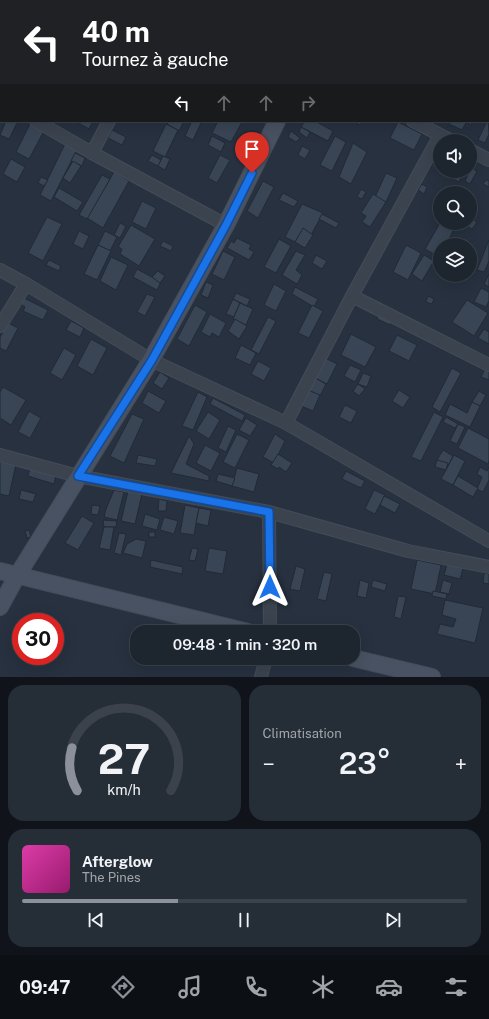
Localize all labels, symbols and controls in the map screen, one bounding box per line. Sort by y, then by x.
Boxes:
text: 40 m [82,15,150,48]
icon: left [16,16,68,68]
text: Tournez à gauche [82,49,229,70]
icon: left [171,92,193,114]
icon: ahead [213,92,235,114]
icon: ahead [255,92,277,114]
icon: right [297,92,319,114]
pin [235,132,269,173]
map controls [433,134,477,282]
button: sound [433,134,477,178]
icon: arrive [241,138,263,160]
button: search [433,186,477,230]
button: layers [433,238,477,282]
position arrow [249,566,291,608]
speed limit sign: 30 [12,613,64,665]
text: 09:48 · 1 min · 320 m [173,636,317,653]
text: Climatisation [263,726,342,741]
text: 27 [98,734,150,783]
text: 23° [339,745,391,781]
text: − [263,751,275,777]
text: + [455,751,467,777]
text: km/h [107,781,141,798]
text: Afterglow [82,853,153,870]
text: The Pines [82,870,141,885]
icon: previous [85,909,107,931]
icon: pause [233,909,255,931]
icon: next [382,909,404,931]
icon: directions [109,973,137,1001]
icon: music [176,973,204,1001]
icon: phone [242,973,270,1001]
icon: climate [309,973,337,1001]
icon: car [375,973,403,1001]
icon: filters [442,973,470,1001]
text: 09:47 [19,977,71,998]

